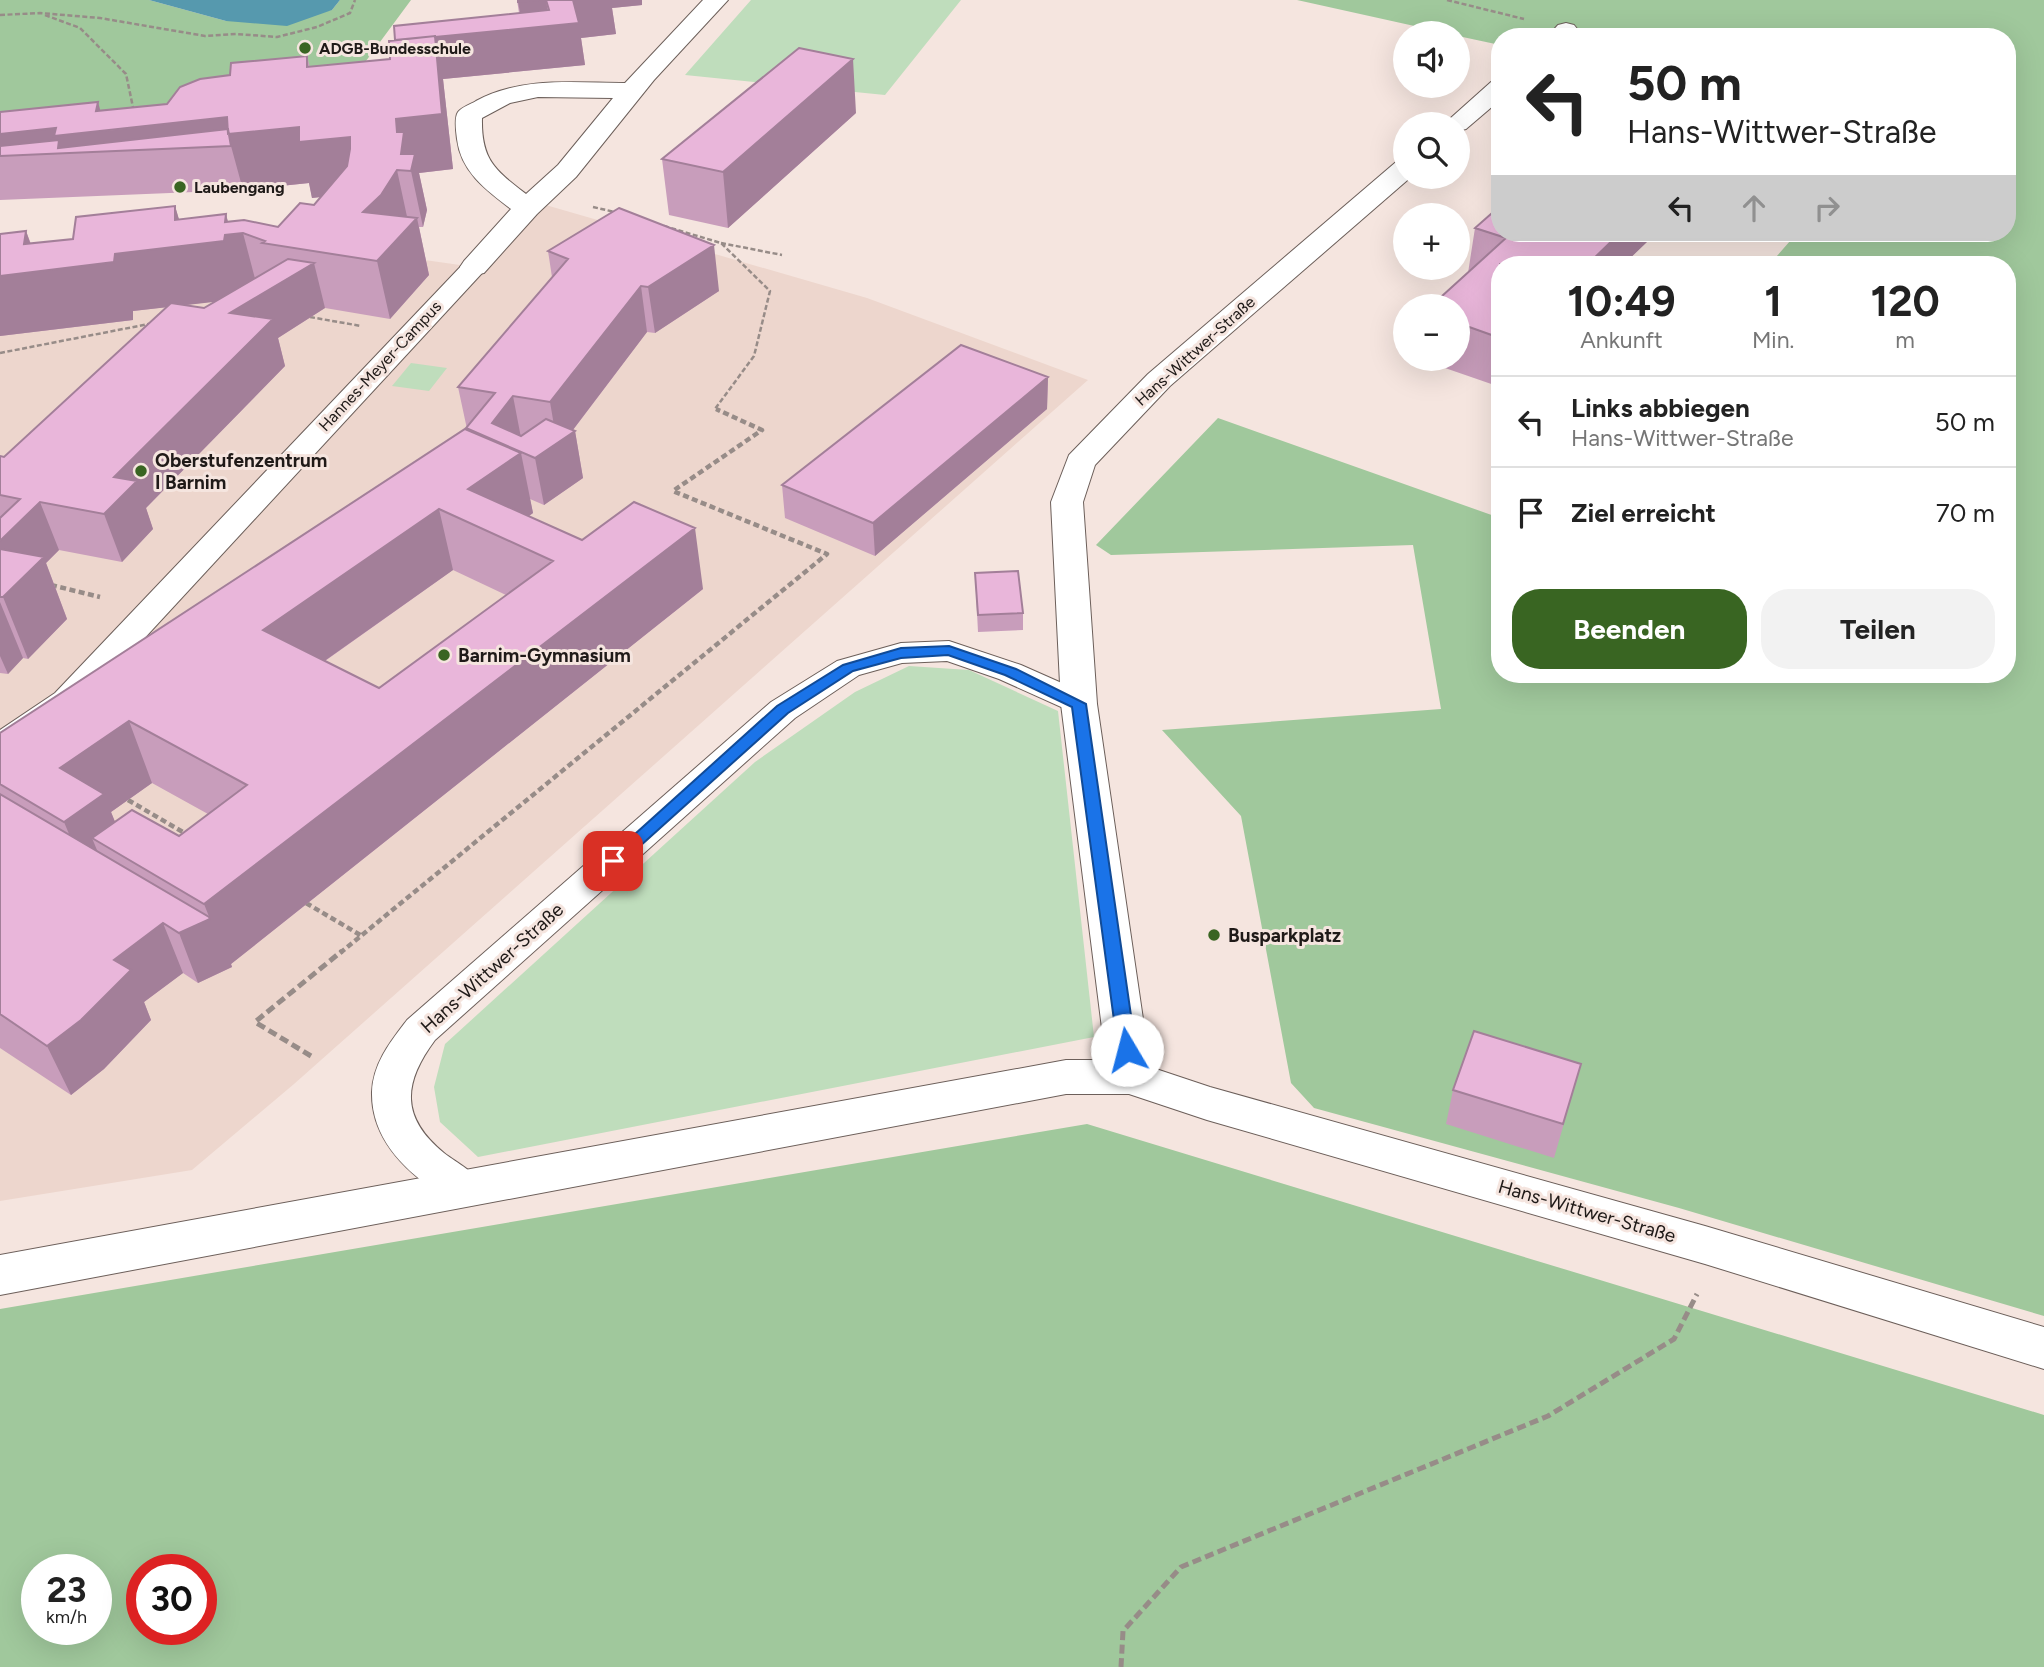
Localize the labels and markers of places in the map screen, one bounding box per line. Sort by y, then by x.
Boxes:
place label: ADGB-Bundesschule [319,39,471,58]
marker: ADGB-Bundesschule [297,40,313,56]
place label: Laubengang [194,178,285,197]
marker: Laubengang [172,179,188,195]
place label: Oberstufenzentrum I Barnim [155,449,327,494]
marker: Oberstufenzentrum I Barnim [133,463,149,479]
place label: Barnim-Gymnasium [458,644,631,667]
marker: Barnim-Gymnasium [436,647,452,663]
pin [583,831,643,891]
place label: Busparkplatz [1228,924,1341,947]
marker: Busparkplatz [1206,927,1222,943]

